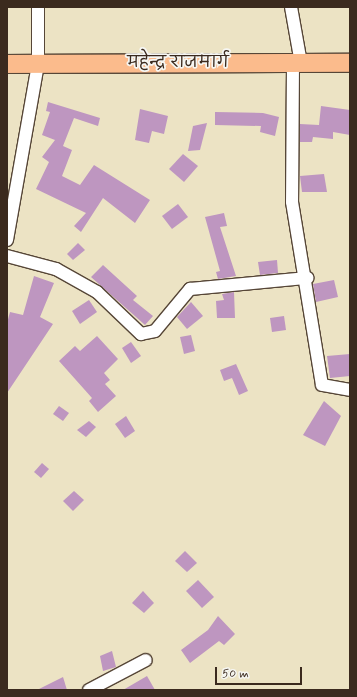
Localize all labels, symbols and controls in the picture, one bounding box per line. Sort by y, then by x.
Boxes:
street label: महेन्द्र राजमार्ग [127,53,229,73]
scale bar [217,659,304,685]
text: 50 m [222,666,249,682]

